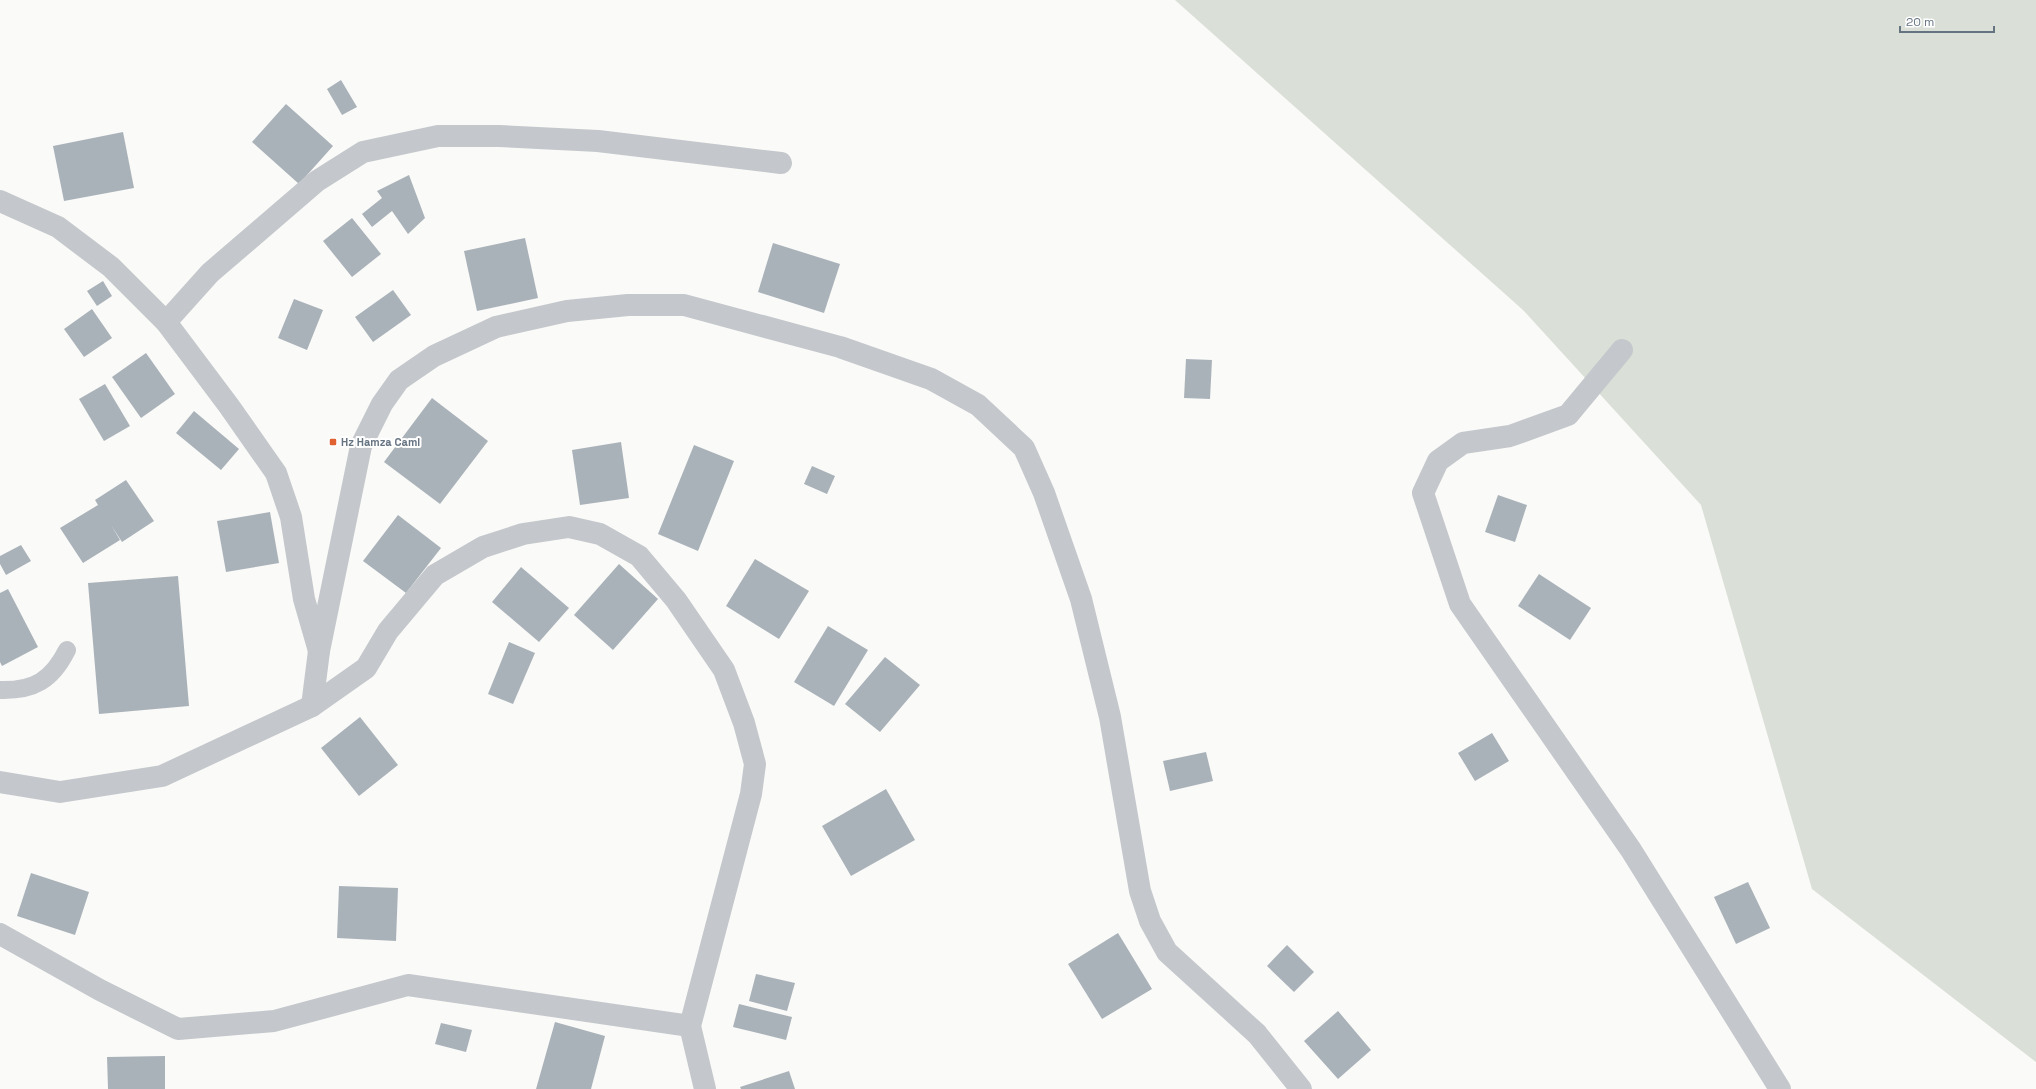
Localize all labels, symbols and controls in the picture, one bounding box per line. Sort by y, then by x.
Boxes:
scale bar [1900,8,1994,34]
text: 20 m [1906,14,1934,30]
place label: Hz Hamza Cami [341,435,420,449]
marker: Hz Hamza Cami [328,437,338,447]

